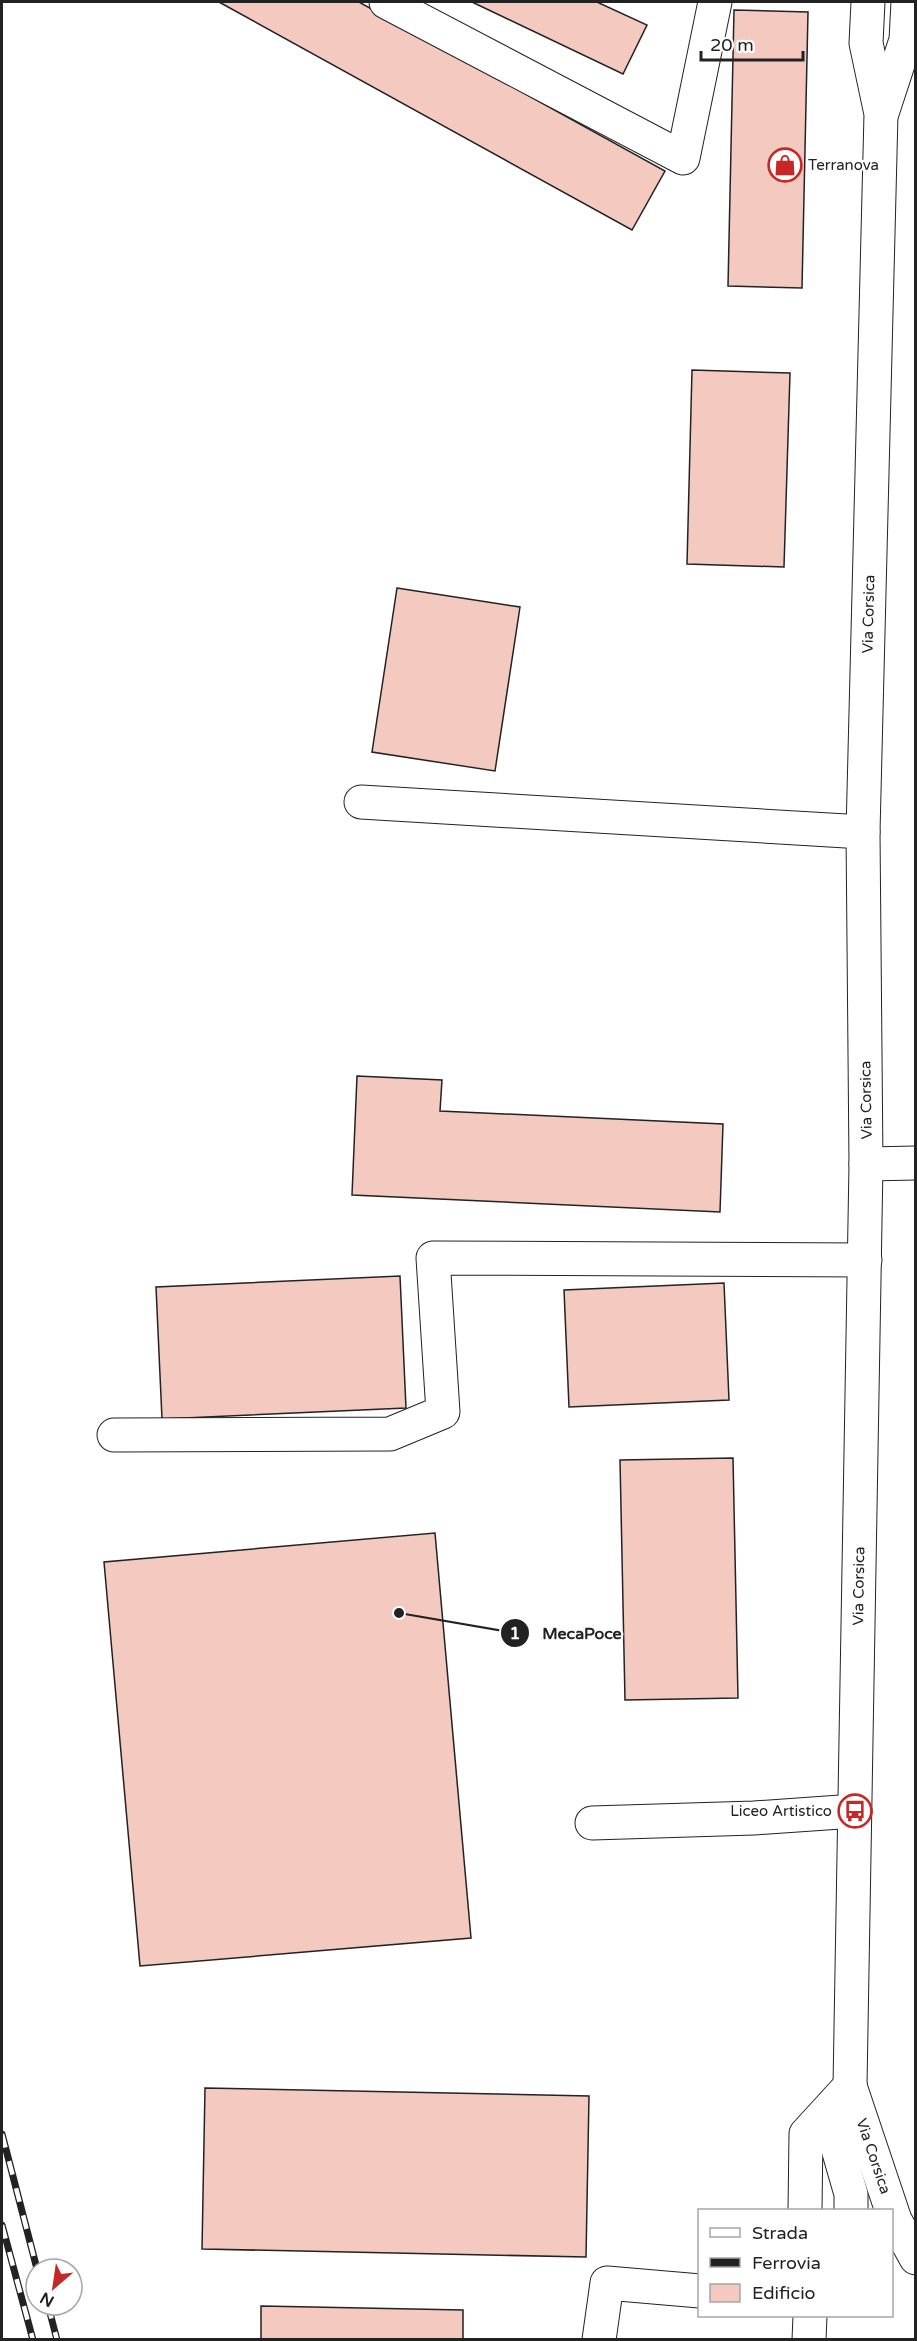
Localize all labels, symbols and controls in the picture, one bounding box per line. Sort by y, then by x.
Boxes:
scale bar [701,24,803,62]
text: 20 m [710,34,754,56]
shop icon: Terranova [767,147,803,183]
place label: Terranova [808,156,879,174]
street label: Via Corsica [858,574,878,654]
street label: Via Corsica [856,1060,876,1140]
street label: Via Corsica [849,1546,868,1625]
callout: MecaPoce [500,1616,634,1650]
text: 1 [509,1622,521,1644]
text: MecaPoce [542,1624,622,1644]
bus stop icon: Liceo Artistico [837,1793,873,1829]
place label: Liceo Artistico [730,1802,832,1820]
street label: Via Corsica [852,2116,895,2196]
legend [698,2209,893,2317]
text: Strada [752,2222,808,2244]
text: Ferrovia [752,2252,821,2274]
north arrow [24,2257,84,2317]
text: Edificio [752,2282,816,2304]
text: N [37,2287,58,2311]

